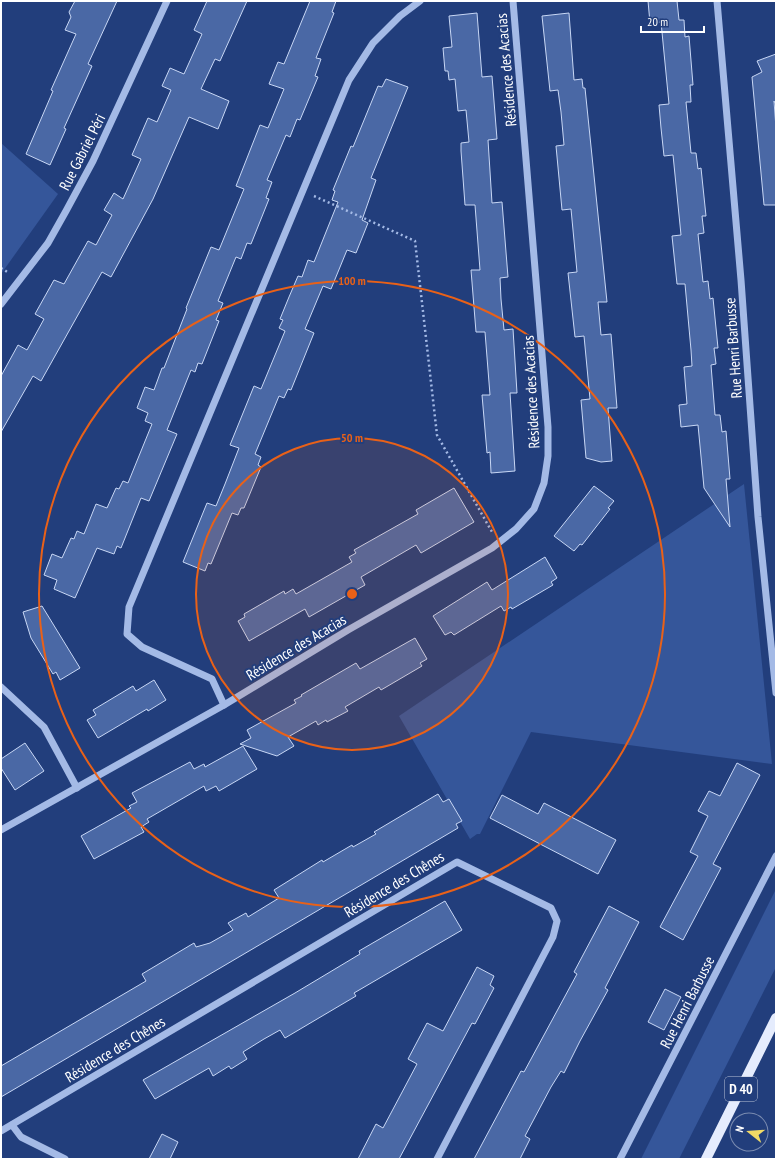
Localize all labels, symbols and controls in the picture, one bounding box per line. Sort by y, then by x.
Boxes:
scale bar [641,8,704,34]
street label: Résidence des Acacias [492,13,520,127]
text: 20 m [647,14,668,29]
street label: Rue Gabriel Péri [55,111,109,193]
text: 100 m [338,273,366,288]
street label: Rue Henri Barbusse [720,297,746,399]
street label: Résidence des Acacias [519,335,543,449]
text: 50 m [341,430,363,445]
centre of rings [345,587,359,601]
street label: Résidence des Acacias [243,610,349,684]
street label: Résidence des Chênes [341,847,447,921]
street label: Rue Henri Barbusse [656,953,718,1051]
street label: Résidence des Chênes [62,1012,168,1086]
road number: D 40 [725,1077,757,1101]
north arrow [729,1112,769,1152]
text: N [732,1124,747,1134]

